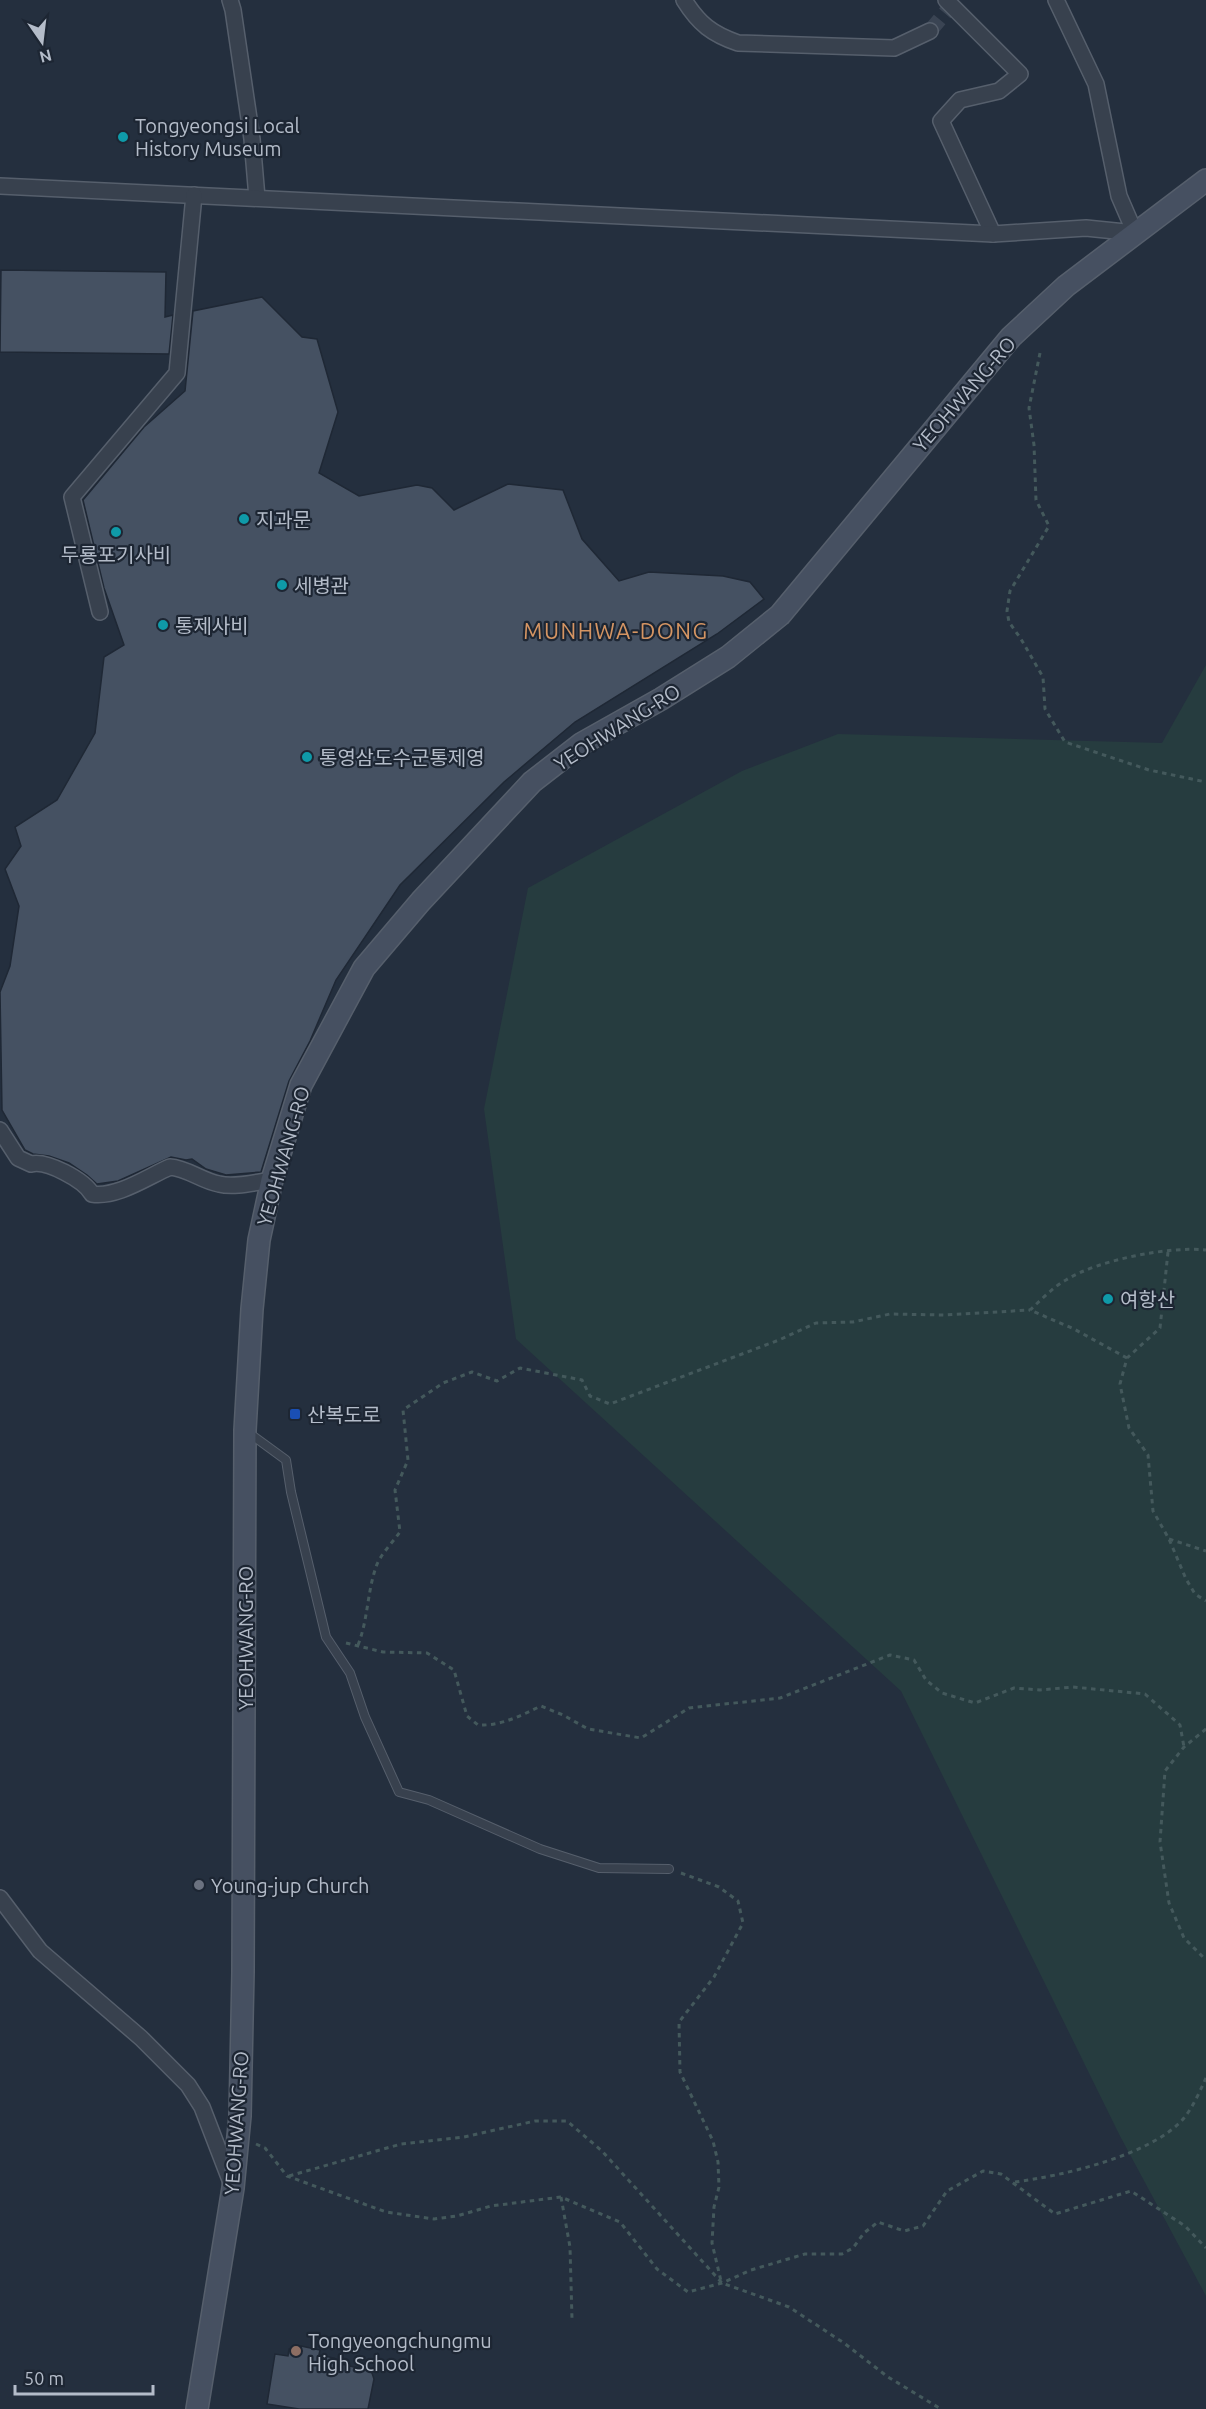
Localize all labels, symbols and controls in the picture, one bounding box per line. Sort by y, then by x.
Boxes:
north arrow [12,12,72,72]
text: N [38,46,54,67]
place label: Tongyeongsi Local History Museum [135,114,300,160]
marker: Tongyeongsi Local History Museum [116,130,130,144]
street label: YEOHWANG-RO [908,332,1020,456]
place label: 지과문 [256,508,311,531]
marker: 지과문 [237,512,251,526]
marker: 두룡포기사비 [109,525,123,539]
place label: 두룡포기사비 [61,543,171,566]
place label: 세병관 [294,574,349,597]
marker: 세병관 [275,578,289,592]
place label: 통제사비 [175,614,249,637]
marker: 통제사비 [156,618,170,632]
district label: MUNHWA-DONG [523,618,709,643]
street label: YEOHWANG-RO [550,679,684,775]
place label: 통영삼도수군통제영 [319,746,485,769]
marker: 통영삼도수군통제영 [300,750,314,764]
street label: YEOHWANG-RO [252,1083,314,1229]
place label: 여항산 [1120,1288,1175,1311]
marker: 여항산 [1101,1292,1115,1306]
place label: 산복도로 [307,1403,381,1426]
marker: 산복도로 [288,1407,302,1421]
street label: YEOHWANG-RO [234,1566,257,1710]
place label: Young-jup Church [211,1874,369,1897]
marker: Young-jup Church [192,1878,206,1892]
street label: YEOHWANG-RO [219,2050,253,2196]
place label: Tongyeongchungmu High School [308,2329,492,2375]
marker: Tongyeongchungmu High School [289,2344,303,2358]
scale bar [15,2358,153,2396]
text: 50 m [24,2368,64,2388]

